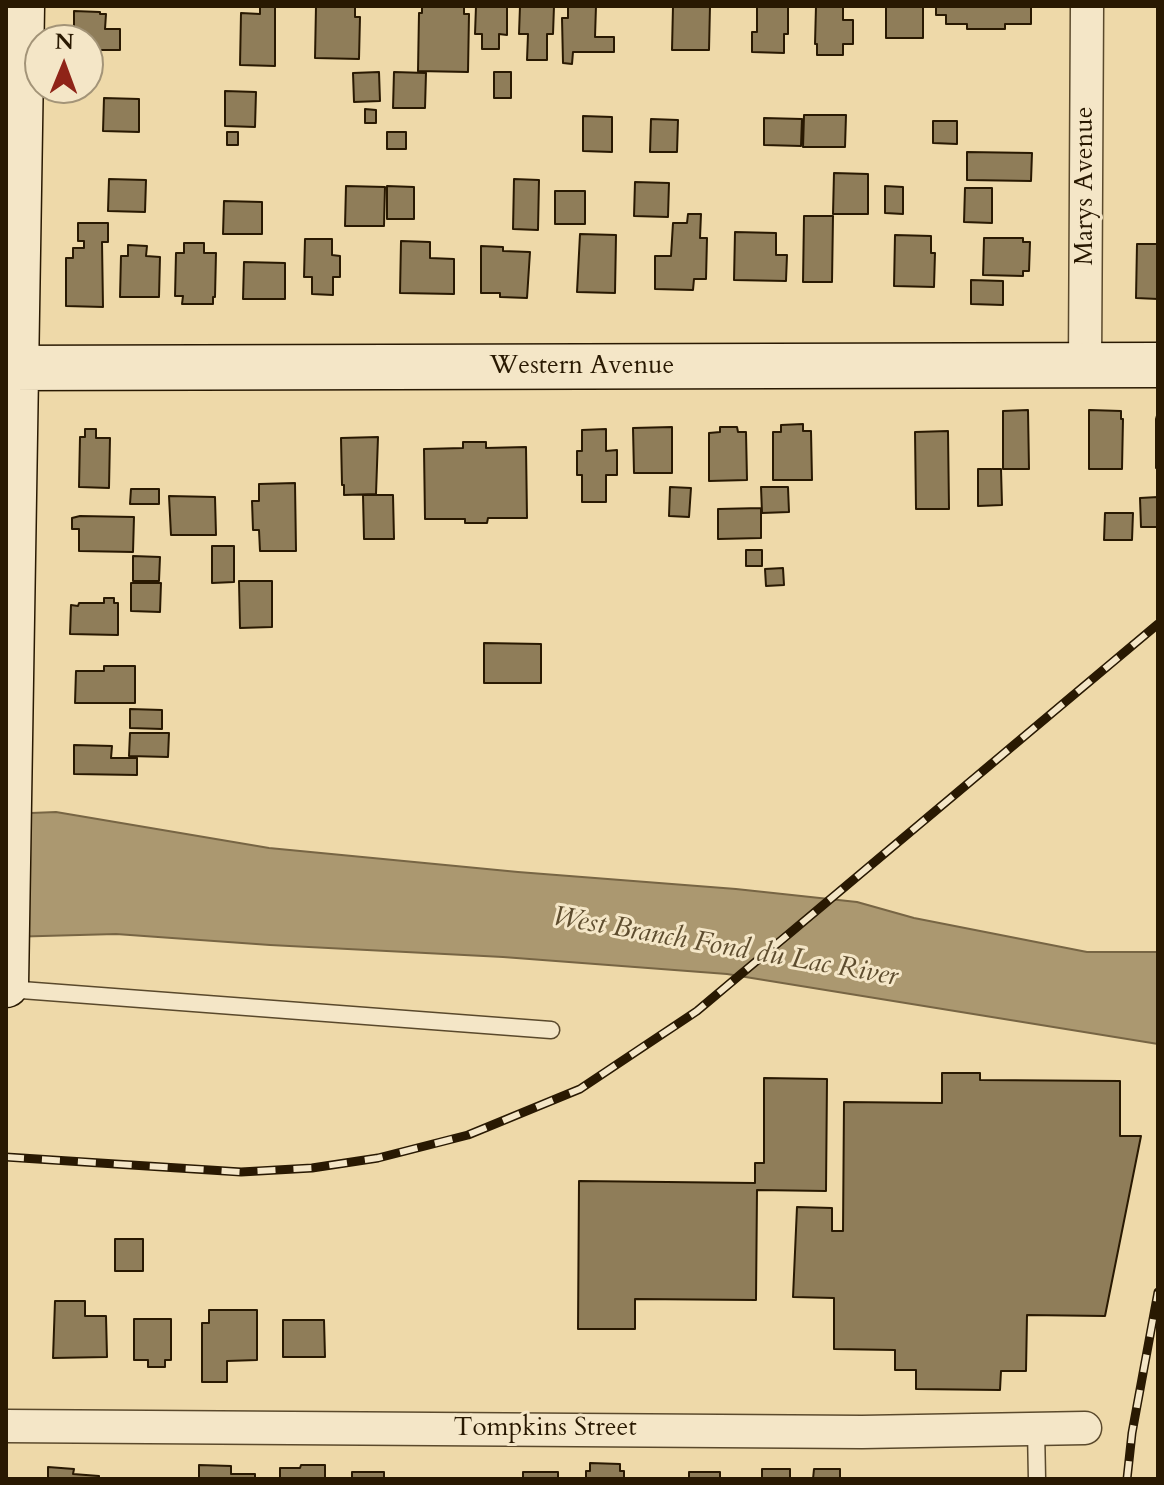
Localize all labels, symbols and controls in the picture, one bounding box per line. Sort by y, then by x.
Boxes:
north arrow [24,24,104,104]
text: N [55,27,74,57]
street label: Marys Avenue [1070,107,1102,265]
street label: Western Avenue [490,351,674,383]
water label: West Branch Fond du Lac River [550,901,900,995]
street label: Tompkins Street [453,1413,637,1445]

